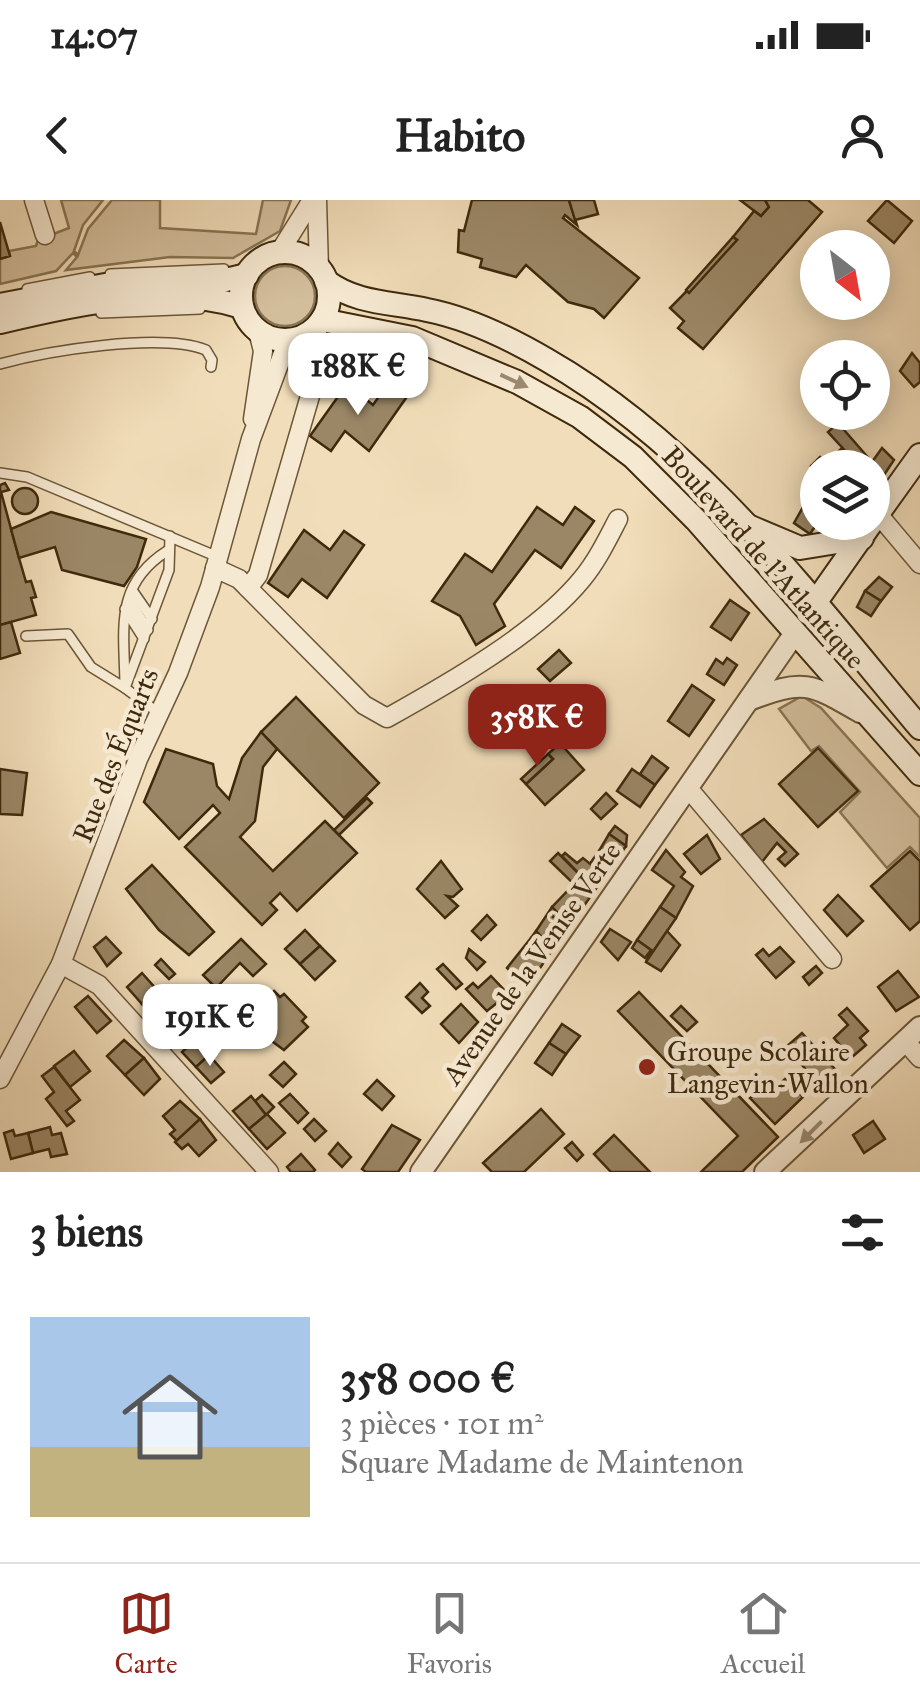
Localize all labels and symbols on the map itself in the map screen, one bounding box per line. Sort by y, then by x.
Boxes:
north arrow [800,230,890,320]
pin: 188K € [277,333,439,418]
one-way arrow [500,373,529,390]
street label: Boulevard de l'Atlantique [654,439,873,676]
street label: Rue des Équarts [65,663,166,847]
pin: 358K € [456,684,618,769]
street label: Avenue de la Venise Verte [434,835,628,1092]
pin: 191K € [129,984,291,1069]
place label: Groupe Scolaire Langevin-Wallon [667,1034,869,1101]
marker: Groupe Scolaire Langevin-Wallon [636,1056,658,1078]
one-way arrow [799,1120,823,1143]

